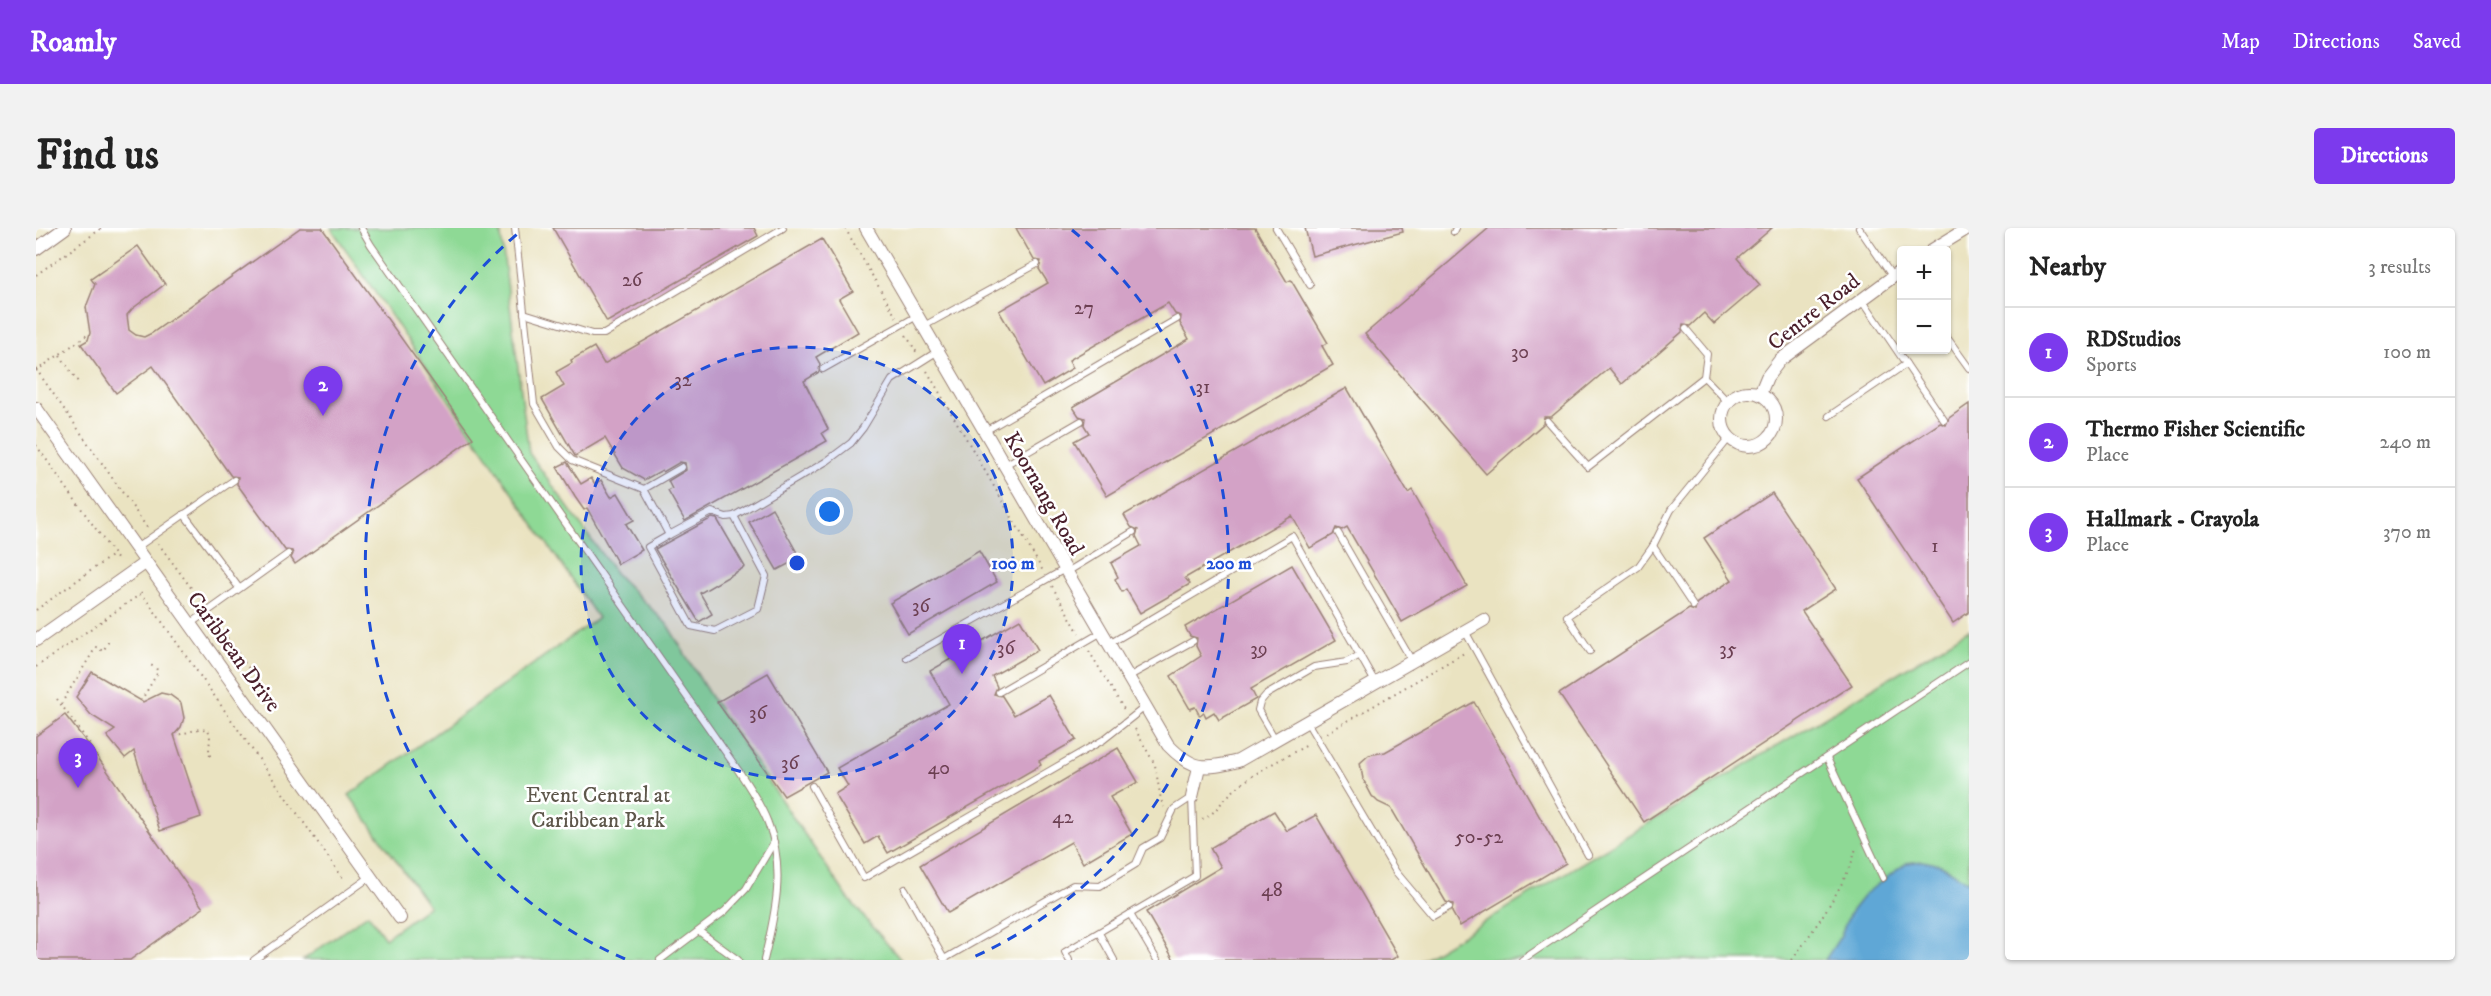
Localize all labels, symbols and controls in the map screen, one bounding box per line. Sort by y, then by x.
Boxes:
text: Roamly [30,25,116,60]
text: Map [2221,29,2260,55]
text: Directions [2293,29,2380,55]
text: Saved [2413,29,2461,55]
button: Directions [2314,128,2455,184]
text: Find us [36,130,159,182]
map controls [1897,246,1951,354]
button: + [1897,246,1951,300]
text: Nearby [2029,251,2106,284]
text: 3 results [2368,255,2431,280]
house number: 26 [622,268,643,293]
street label: Centre Road [1762,268,1865,357]
house number: 27 [1074,296,1094,321]
button: − [1897,300,1951,354]
text: RDStudios [2086,326,2181,353]
house number: 30 [1511,340,1529,365]
text: 1 [2045,340,2052,365]
text: 100 m [2383,340,2431,365]
text: Sports [2086,353,2137,378]
pin: 2 [304,366,342,416]
house number: 32 [674,368,692,393]
house number: 31 [1196,375,1210,400]
text: Thermo Fisher Scientific [2086,416,2305,443]
street label: Koornang Road [997,427,1090,560]
text: 2 [2044,430,2053,455]
text: 240 m [2380,430,2431,455]
text: Place [2086,443,2129,468]
your location [815,497,844,526]
text: Hallmark - Crayola [2086,506,2259,533]
text: 3 [2045,520,2052,545]
text: 370 m [2383,520,2431,545]
text: Place [2086,533,2129,558]
house number: 1 [1931,534,1939,559]
centre of rings [787,553,807,573]
text: 100 m [991,553,1035,575]
text: 200 m [1206,553,1252,575]
street label: Caribbean Drive [181,586,286,717]
house number: 36 [912,594,931,619]
pin: 1 [942,624,982,674]
house number: 36 [997,636,1016,661]
house number: 39 [1250,637,1268,662]
house number: 35 [1719,637,1737,662]
house number: 36 [749,701,768,726]
pin: 3 [58,738,98,788]
house number: 36 [781,751,800,776]
house number: 40 [928,756,950,781]
park label: Event Central at Caribbean Park [526,782,670,834]
house number: 42 [1052,805,1074,830]
house number: 50-52 [1455,825,1503,850]
house number: 48 [1261,878,1283,903]

